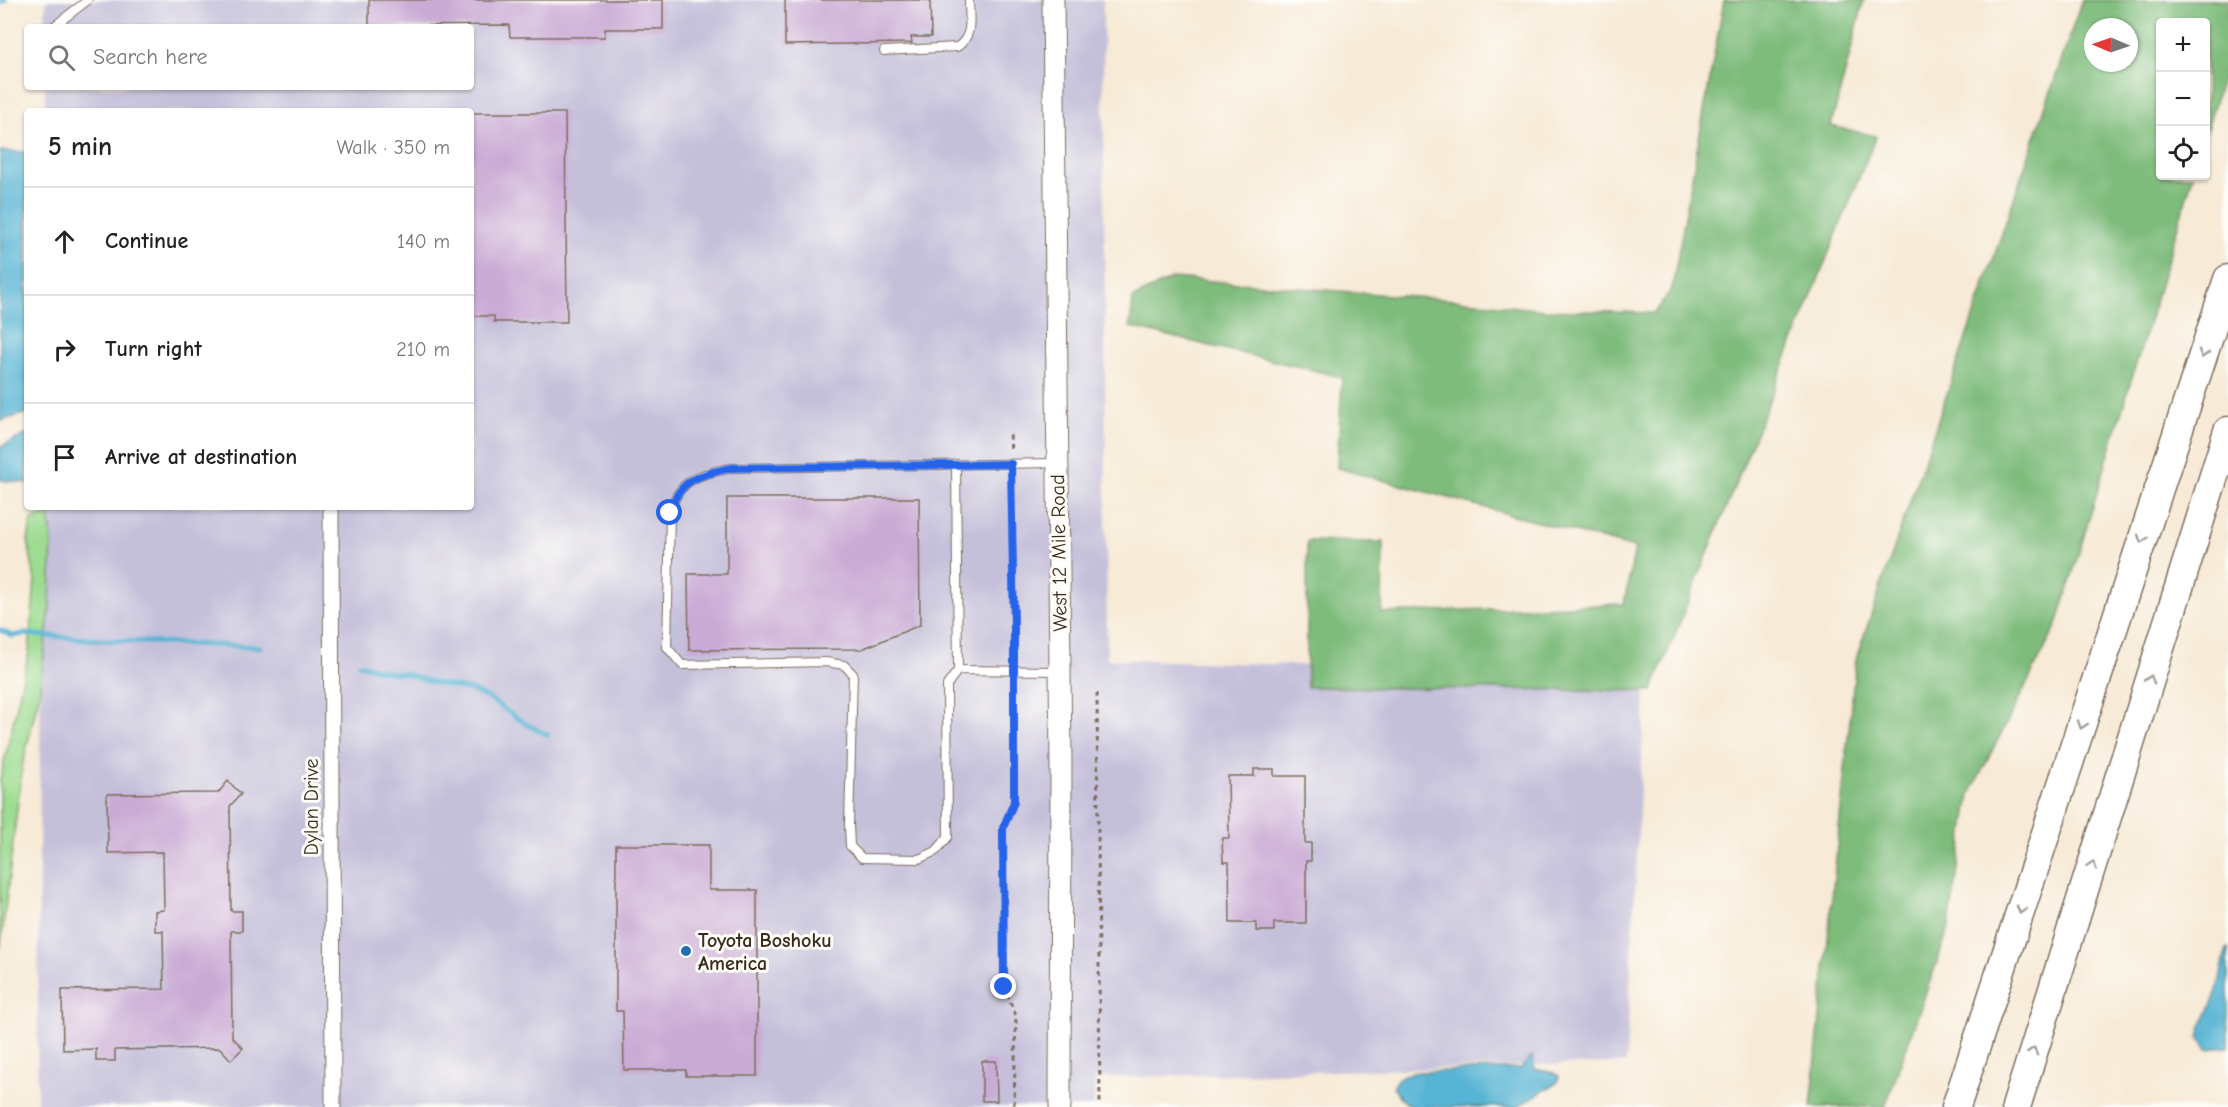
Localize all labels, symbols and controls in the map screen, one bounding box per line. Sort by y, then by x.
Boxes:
north arrow [2084,18,2138,72]
map controls [2156,18,2210,180]
button: + [2156,18,2210,72]
search box [24,24,474,90]
icon: search [45,41,78,74]
text: Search here [93,44,208,70]
button: − [2156,72,2210,126]
button: locate [2156,126,2210,180]
text: 5 min [48,132,112,162]
text: Walk · 350 m [336,136,450,159]
icon: ahead [48,225,81,258]
text: Continue [105,228,188,254]
text: 140 m [397,230,450,253]
icon: right [48,333,81,366]
text: Turn right [105,336,202,362]
text: 210 m [396,338,450,361]
one-way arrow [2198,348,2210,359]
icon: arrive [48,441,81,474]
text: Arrive at destination [105,444,297,470]
street label: West 12 Mile Road [1046,474,1072,632]
route start [656,499,682,525]
one-way arrow [2137,533,2150,544]
one-way arrow [2142,674,2155,685]
one-way arrow [2076,719,2089,730]
street label: Dylan Drive [300,759,323,856]
one-way arrow [2084,860,2097,871]
one-way arrow [2016,904,2028,915]
place label: Toyota Boshoku America [698,929,832,975]
marker: Toyota Boshoku America [679,944,693,958]
route end [990,973,1016,999]
one-way arrow [2026,1046,2039,1057]

